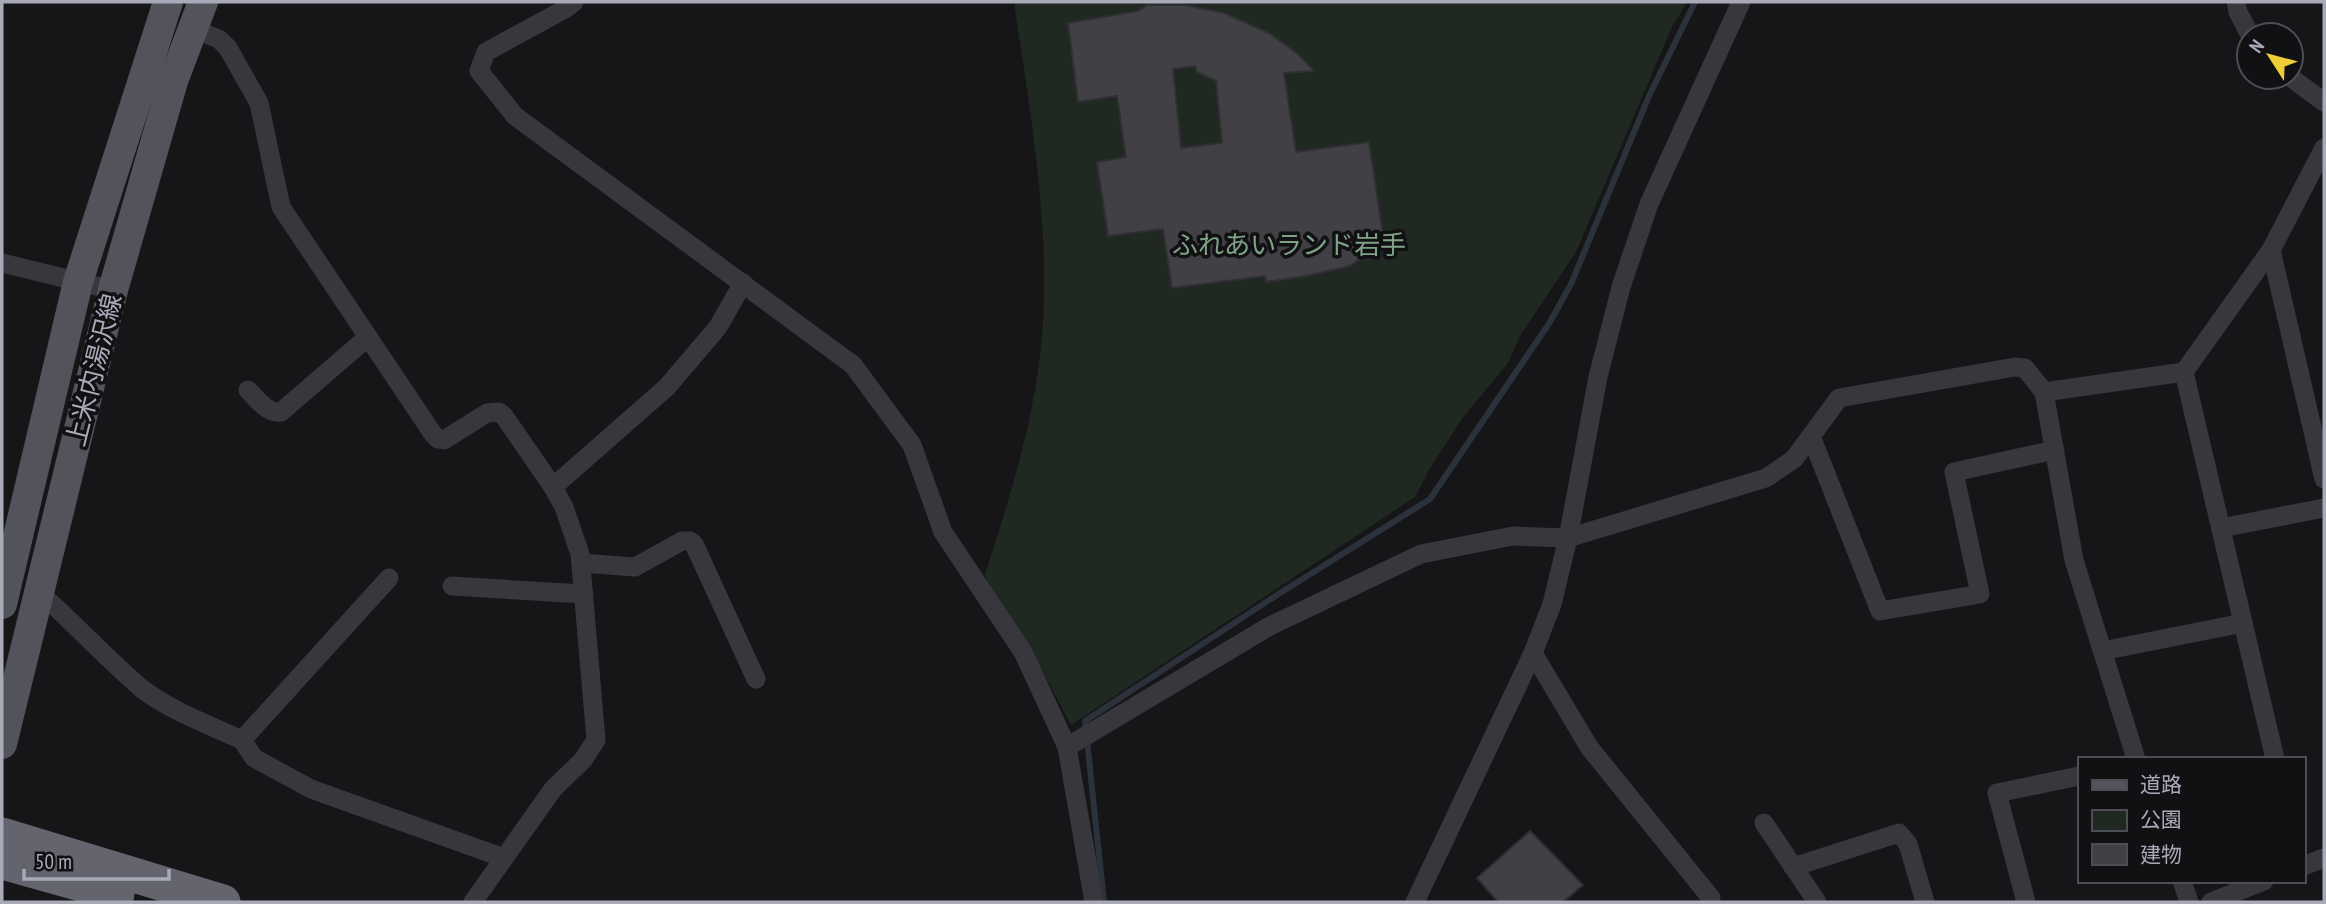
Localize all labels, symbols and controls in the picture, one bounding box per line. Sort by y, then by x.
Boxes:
north arrow [2235,21,2305,91]
text: N [2244,35,2269,57]
park label: ふれあいランド岩手 [1172,228,1406,261]
street label: 上米内湯沢線 [59,290,128,450]
legend [2078,757,2305,883]
text: 道路 [2140,771,2182,798]
text: 公園 [2140,806,2182,833]
scale bar [24,838,170,882]
text: 建物 [2140,841,2182,868]
text: 50 m [35,848,72,875]

